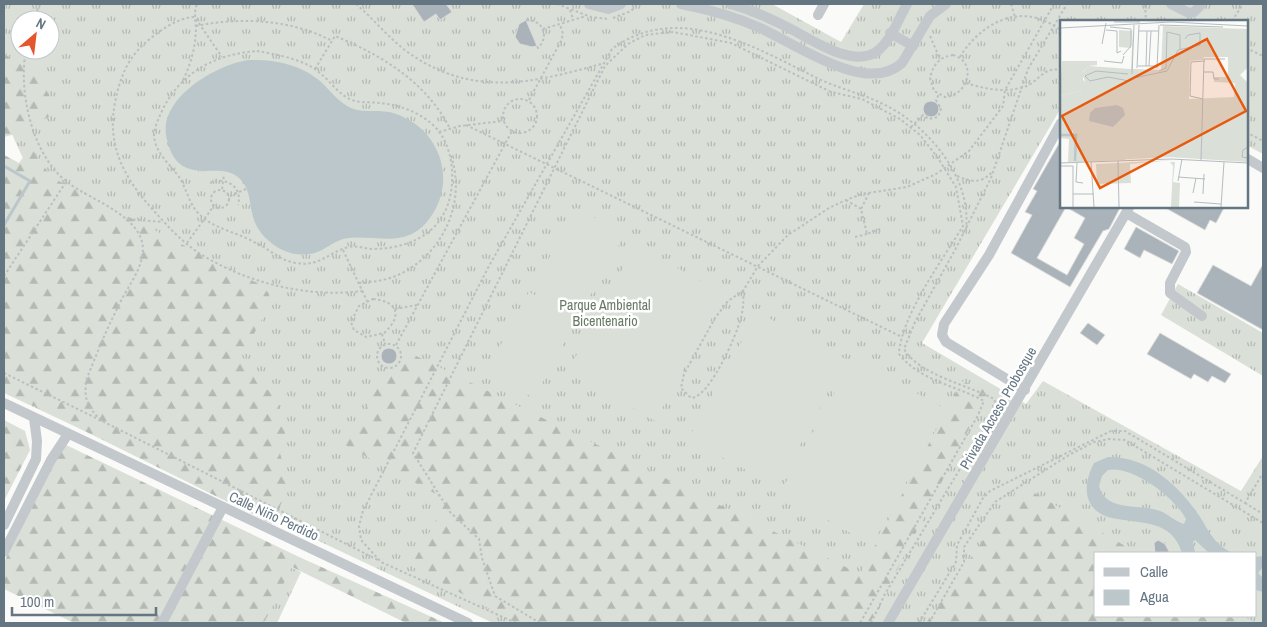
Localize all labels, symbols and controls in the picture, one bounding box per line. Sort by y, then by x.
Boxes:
north arrow [10,10,60,60]
text: N [33,14,49,33]
inset map [1060,20,1247,208]
park label: Parque Ambiental Bicentenario [559,296,651,330]
street label: Privada Acceso Probosque [956,344,1040,472]
street label: Calle Niño Perdido [226,487,322,545]
legend [1094,552,1257,617]
text: Calle [1140,561,1168,582]
scale bar [12,584,156,616]
text: Agua [1139,586,1169,607]
text: 100 m [20,591,54,612]

